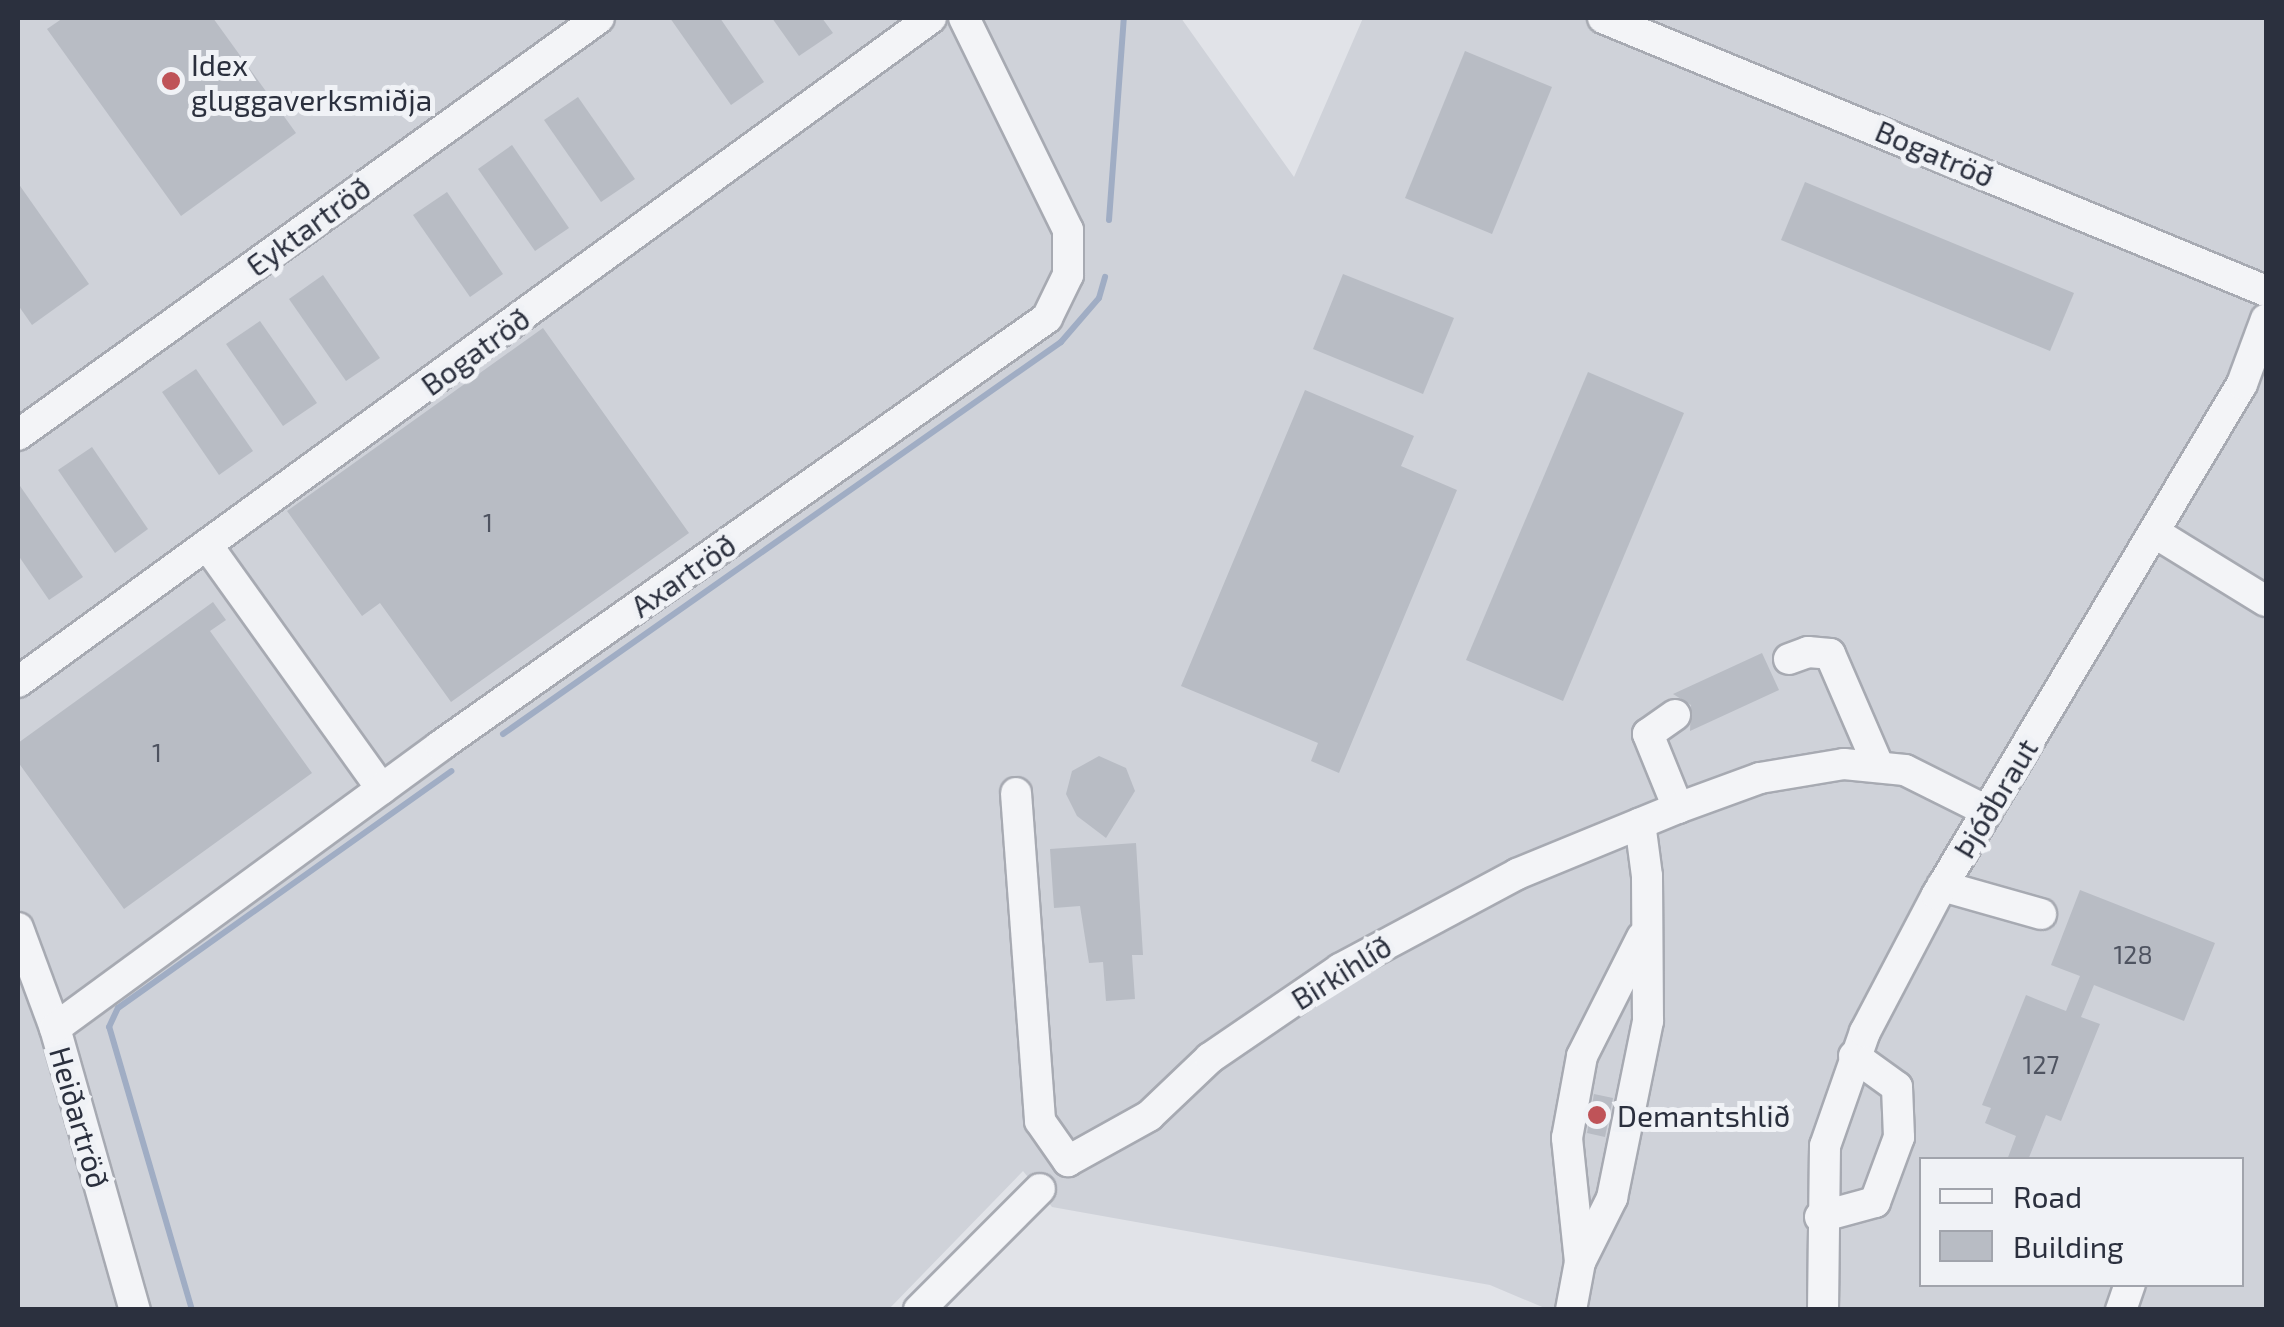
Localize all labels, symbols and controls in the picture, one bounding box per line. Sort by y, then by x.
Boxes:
place label: Idex gluggaverksmiðja [191,46,432,116]
marker: Idex gluggaverksmiðja [160,70,182,92]
street label: Bogatröð [1870,112,2000,194]
street label: Eyktartröð [239,169,377,283]
street label: Bogatröð [414,300,536,402]
house number: 1 [483,507,493,537]
street label: Axartröð [624,526,742,624]
street label: Þjóðbraut [1945,732,2045,864]
house number: 1 [152,737,162,767]
street label: Birkihlíð [1284,927,1398,1017]
house number: 128 [2113,939,2153,969]
street label: Heiðartröð [43,1042,117,1192]
house number: 127 [2023,1049,2059,1079]
place label: Demantshlið [1617,1097,1790,1133]
marker: Demantshlið [1586,1104,1608,1126]
legend [1919,1157,2244,1287]
text: Road [2013,1178,2082,1214]
text: Building [2013,1228,2124,1264]

